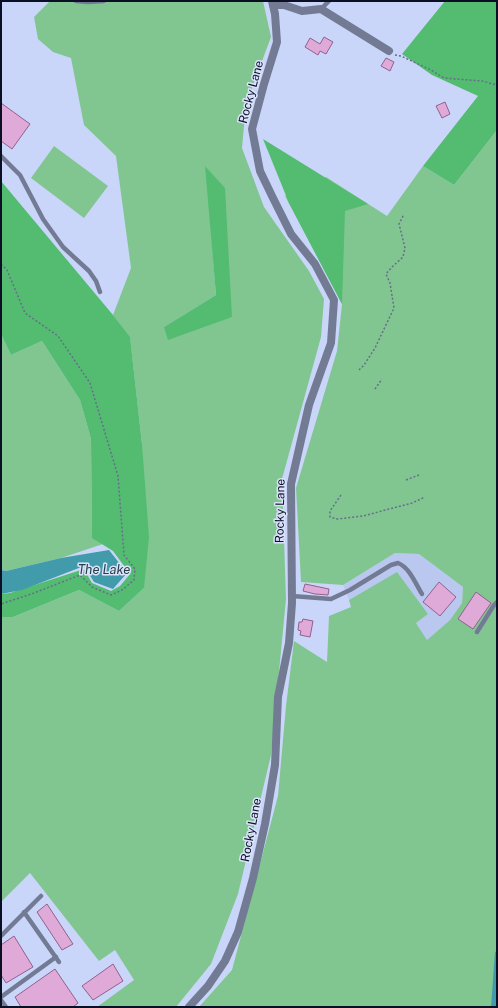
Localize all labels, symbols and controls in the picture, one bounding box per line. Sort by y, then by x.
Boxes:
street label: Rocky Lane [236,59,266,125]
street label: Rocky Lane [272,478,288,543]
water label: The Lake [78,562,130,577]
street label: Rocky Lane [238,797,264,863]

